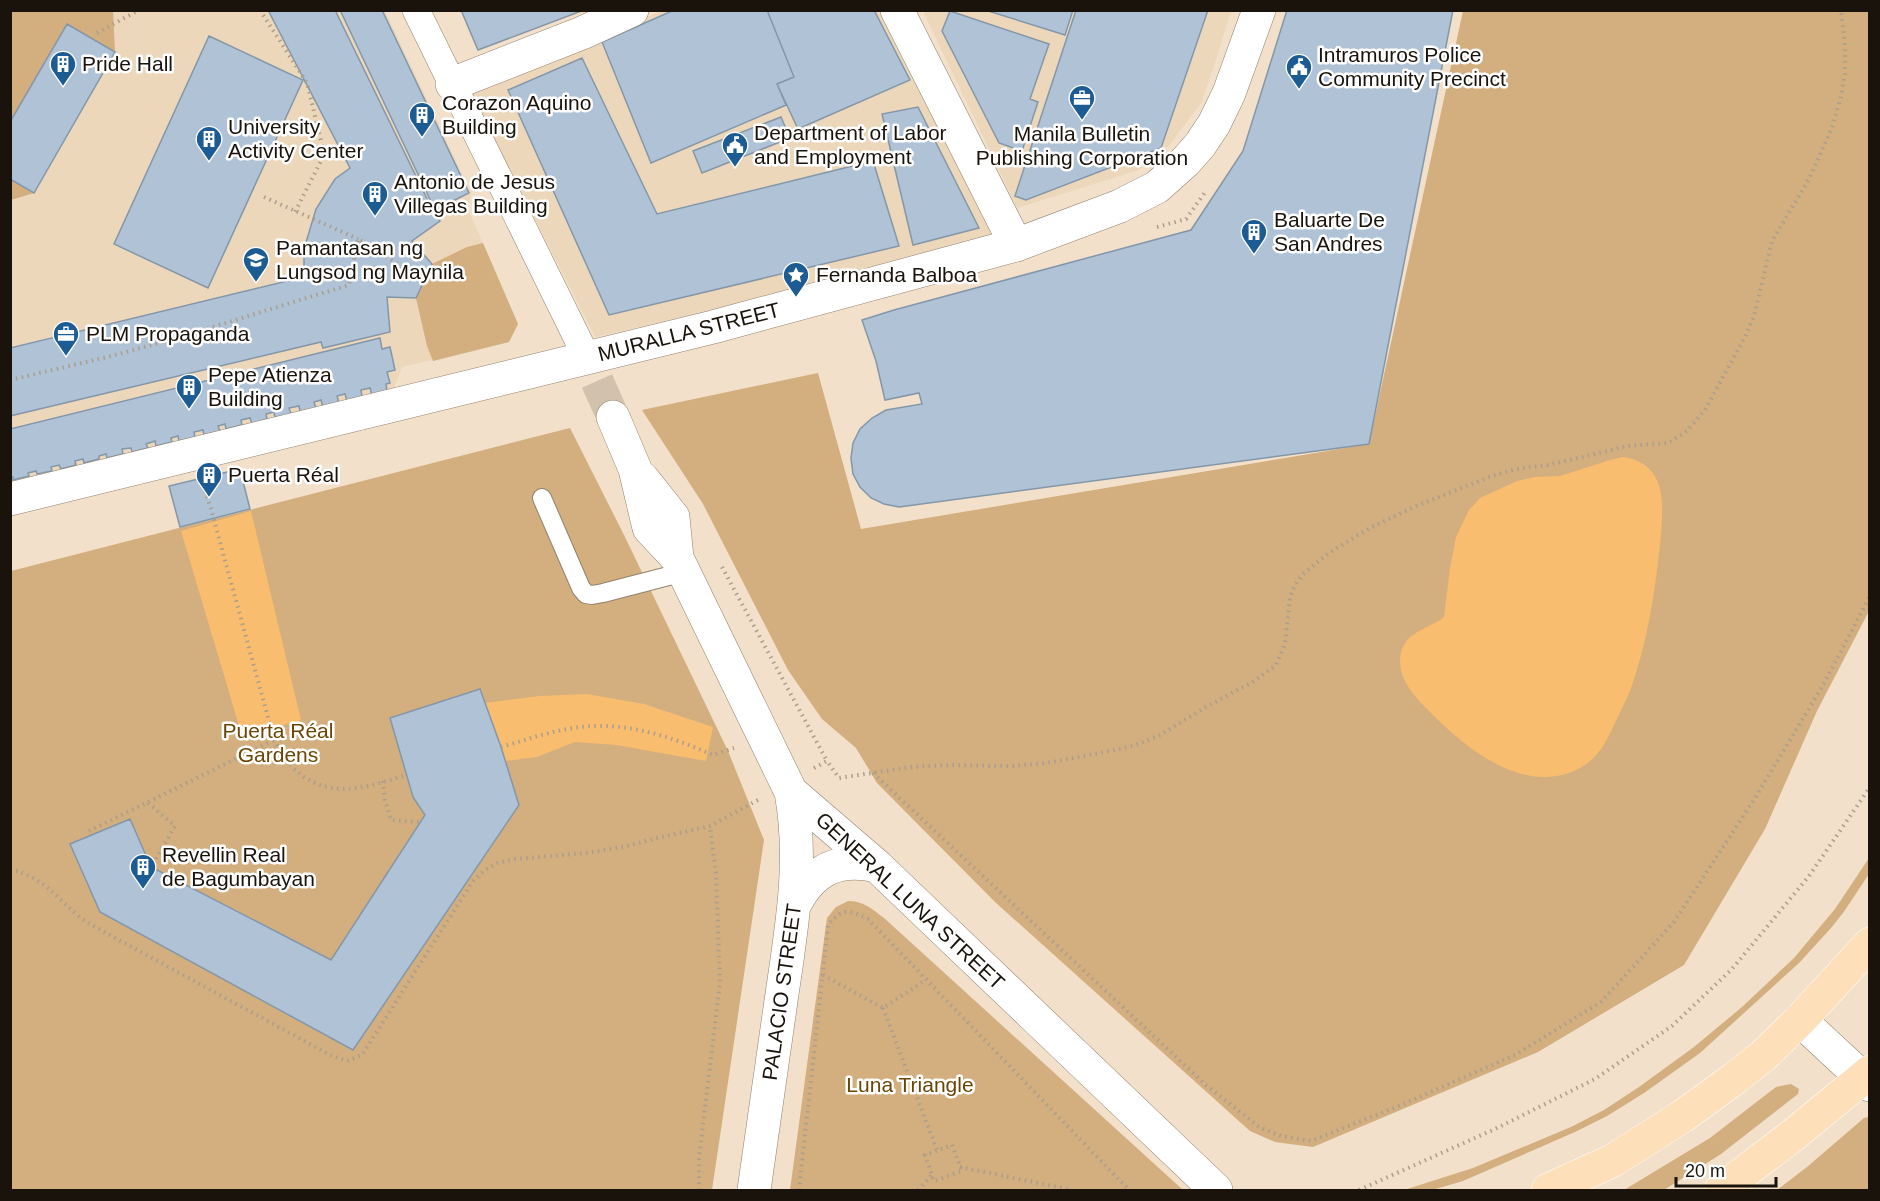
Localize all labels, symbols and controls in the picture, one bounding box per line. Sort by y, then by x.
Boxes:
place label: Intramuros Police Community Precinct [1318,43,1506,90]
building icon: Pride Hall [48,49,78,87]
place label: Pride Hall [82,52,173,75]
public building icon: Intramuros Police Community Precinct [1284,52,1314,90]
office icon: Manila Bulletin Publishing Corporation [1067,83,1097,121]
place label: Corazon Aquino Building [442,91,591,138]
building icon: Corazon Aquino Building [407,100,437,138]
place label: University Activity Center [228,115,363,162]
place label: Department of Labor and Employment [754,121,947,168]
place label: Manila Bulletin Publishing Corporation [976,122,1188,169]
building icon: University Activity Center [194,124,224,162]
public building icon: Department of Labor and Employment [720,130,750,168]
place label: Antonio de Jesus Villegas Building [394,170,555,217]
building icon: Antonio de Jesus Villegas Building [360,179,390,217]
place label: Baluarte De San Andres [1274,208,1385,255]
building icon: Baluarte De San Andres [1239,217,1269,255]
place label: Pamantasan ng Lungsod ng Maynila [276,236,464,283]
school or university icon: Pamantasan ng Lungsod ng Maynila [241,245,271,283]
place icon: Fernanda Balboa [781,260,811,298]
place label: Fernanda Balboa [816,263,977,286]
street label: MURALLA STREET [596,298,782,365]
office icon: PLM Propaganda [51,319,81,357]
place label: PLM Propaganda [86,322,250,345]
place label: Pepe Atienza Building [208,363,332,410]
building icon: Pepe Atienza Building [174,372,204,410]
building icon: Puerta Réal [194,460,224,498]
place label: Puerta Réal [228,463,339,486]
park label: Puerta Réal Gardens [223,719,333,766]
street label: GENERAL LUNA STREET [811,807,1009,994]
place label: Revellin Real de Bagumbayan [162,843,315,890]
building icon: Revellin Real de Bagumbayan [128,852,158,890]
street label: PALACIO STREET [758,902,805,1082]
park label: Luna Triangle [846,1073,974,1096]
scale bar [1676,1150,1776,1188]
text: 20 m [1685,1161,1725,1181]

